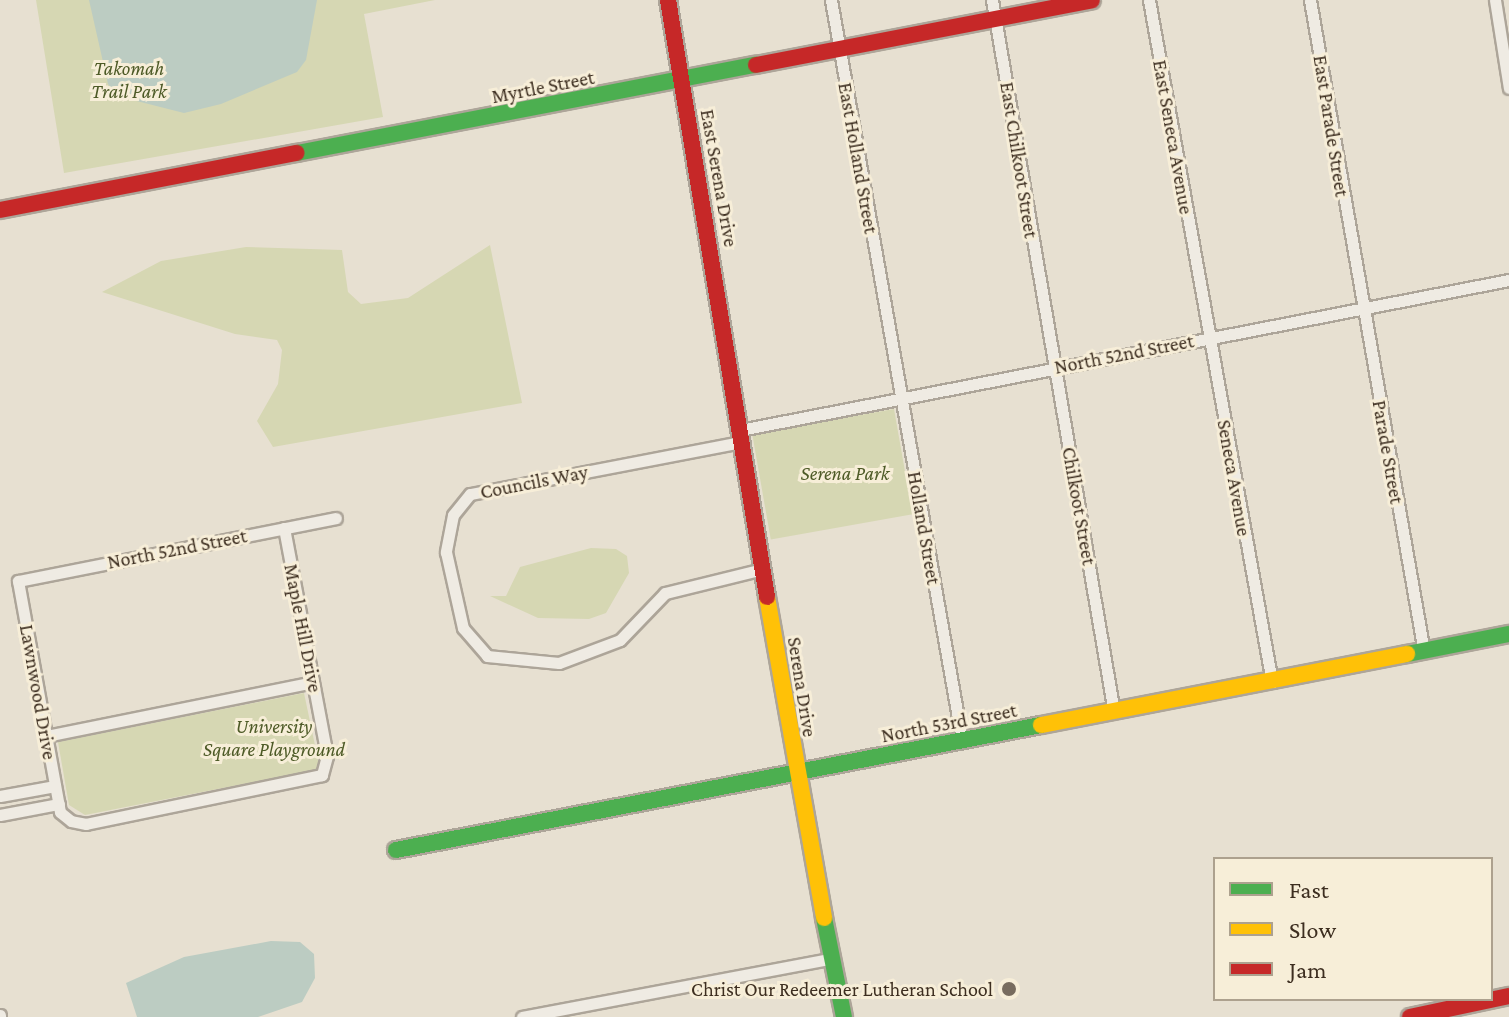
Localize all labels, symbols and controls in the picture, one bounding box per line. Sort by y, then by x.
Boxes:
street label: East Parade Street [1308,53,1354,199]
park label: Takomah Trail Park [91,57,167,104]
street label: East Seneca Avenue [1148,58,1198,216]
street label: Myrtle Street [490,65,596,109]
street label: East Chilkoot Street [995,80,1043,240]
street label: East Holland Street [833,81,883,235]
street label: East Serena Drive [695,107,743,249]
street label: North 52nd Street [1052,329,1196,379]
street label: Parade Street [1367,398,1409,506]
street label: Seneca Avenue [1212,418,1256,538]
street label: Chilkoot Street [1057,445,1101,567]
street label: Councils Way [478,460,590,504]
park label: Serena Park [800,461,890,485]
street label: Holland Street [902,469,946,587]
street label: North 52nd Street [105,524,249,574]
street label: Maple Hill Drive [279,562,327,694]
street label: Lawnwood Drive [14,623,62,761]
street label: Serena Drive [782,635,822,739]
street label: North 53rd Street [879,698,1019,748]
park label: University Square Playground [203,715,345,762]
legend [1213,857,1493,1001]
text: Fast [1289,876,1329,903]
text: Slow [1289,916,1336,943]
text: Jam [1289,956,1327,983]
place label: Christ Our Redeemer Lutheran School [691,977,993,1001]
marker: Christ Our Redeemer Lutheran School [1000,980,1018,998]

